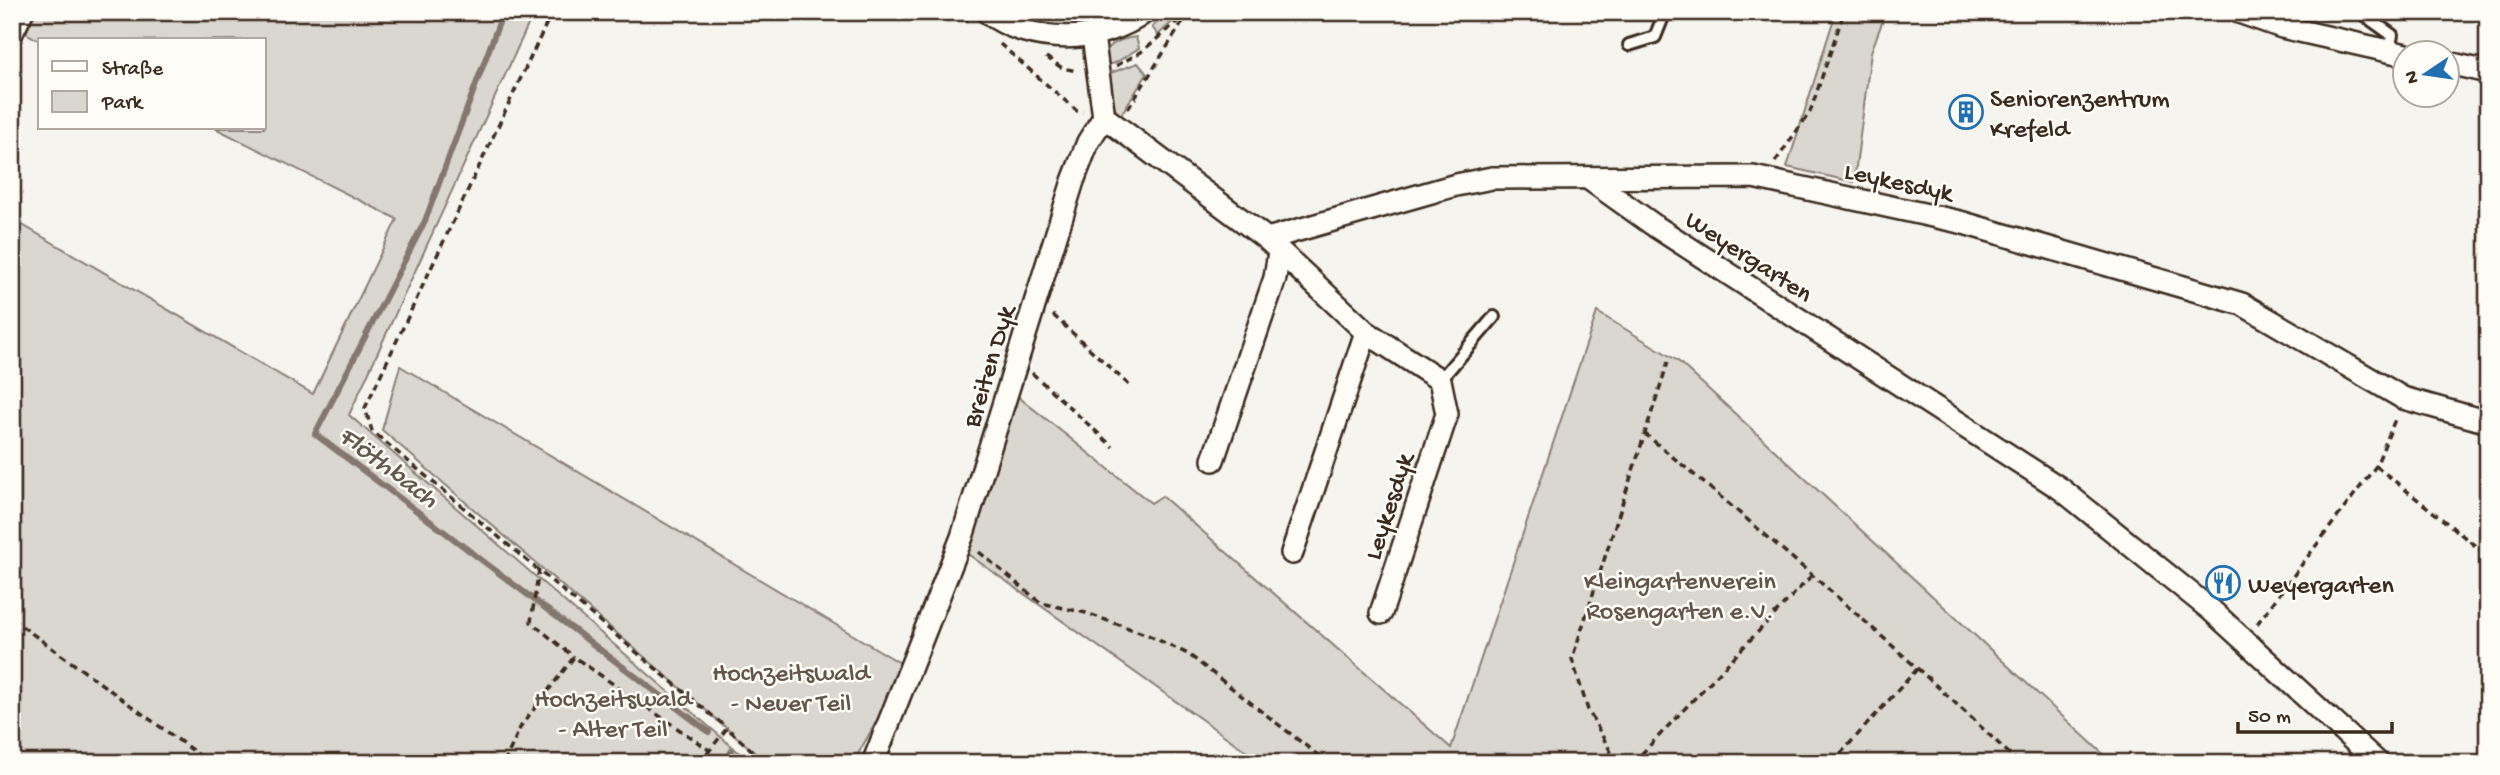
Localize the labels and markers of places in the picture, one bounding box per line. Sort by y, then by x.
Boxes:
place label: Seniorenzentrum Krefeld [1990,86,2170,147]
building icon: Seniorenzentrum Krefeld [1947,93,1985,131]
restaurant icon: Weyergarten [2204,564,2242,602]
place label: Weyergarten [2248,572,2394,603]

